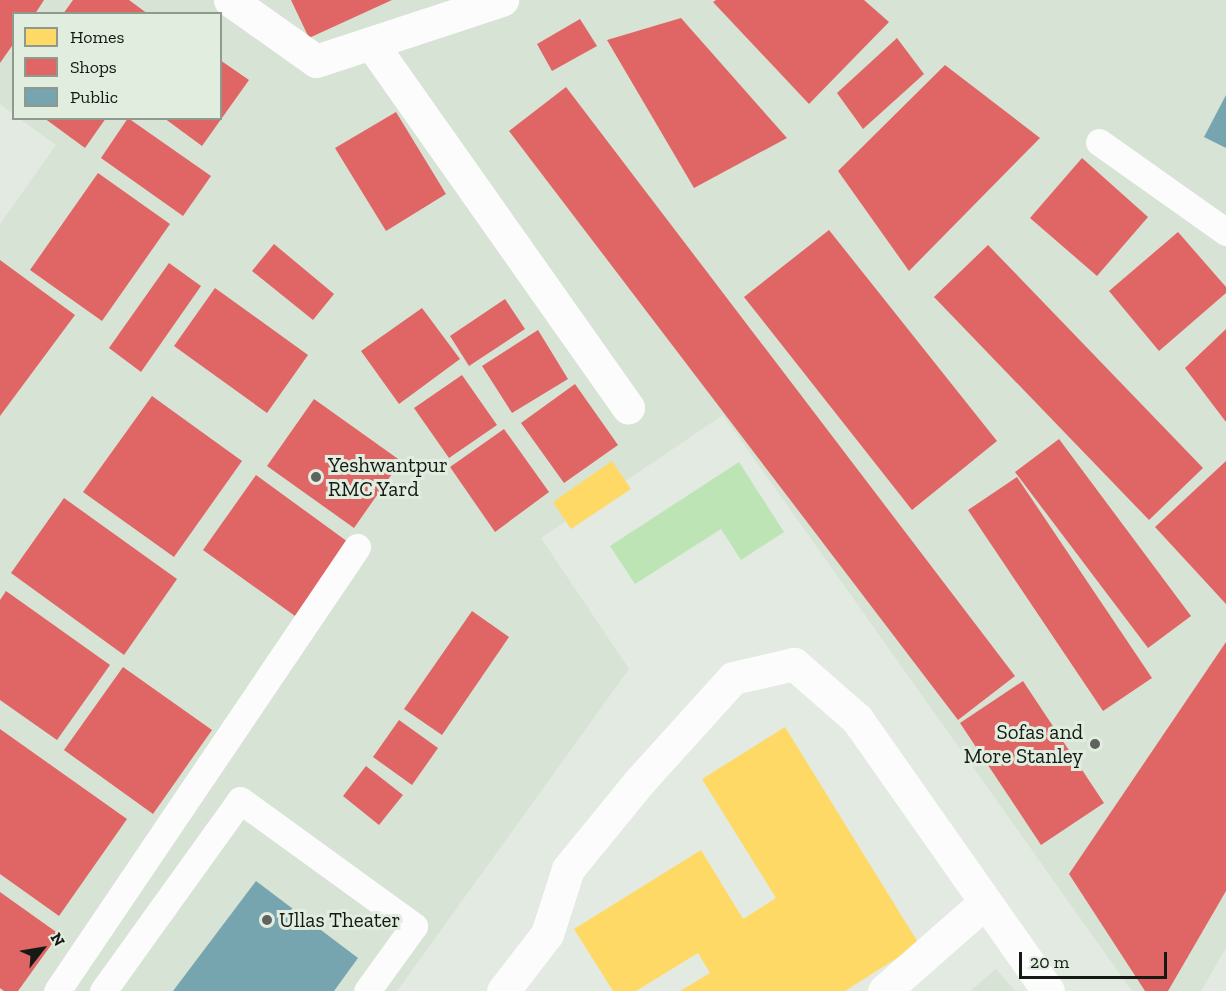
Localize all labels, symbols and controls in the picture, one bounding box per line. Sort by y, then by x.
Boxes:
legend [12,12,222,120]
text: Homes [70,26,124,48]
text: Shops [70,56,117,78]
text: Public [70,86,118,108]
place label: Yeshwantpur RMC Yard [328,452,448,502]
marker: Yeshwantpur RMC Yard [309,470,323,484]
place label: Sofas and More Stanley [964,719,1083,769]
marker: Sofas and More Stanley [1088,737,1102,751]
place label: Ullas Theater [279,907,401,933]
marker: Ullas Theater [260,913,274,927]
north arrow [12,919,72,979]
text: N [47,929,69,950]
scale bar [1022,940,1170,978]
text: 20 m [1030,951,1069,973]

